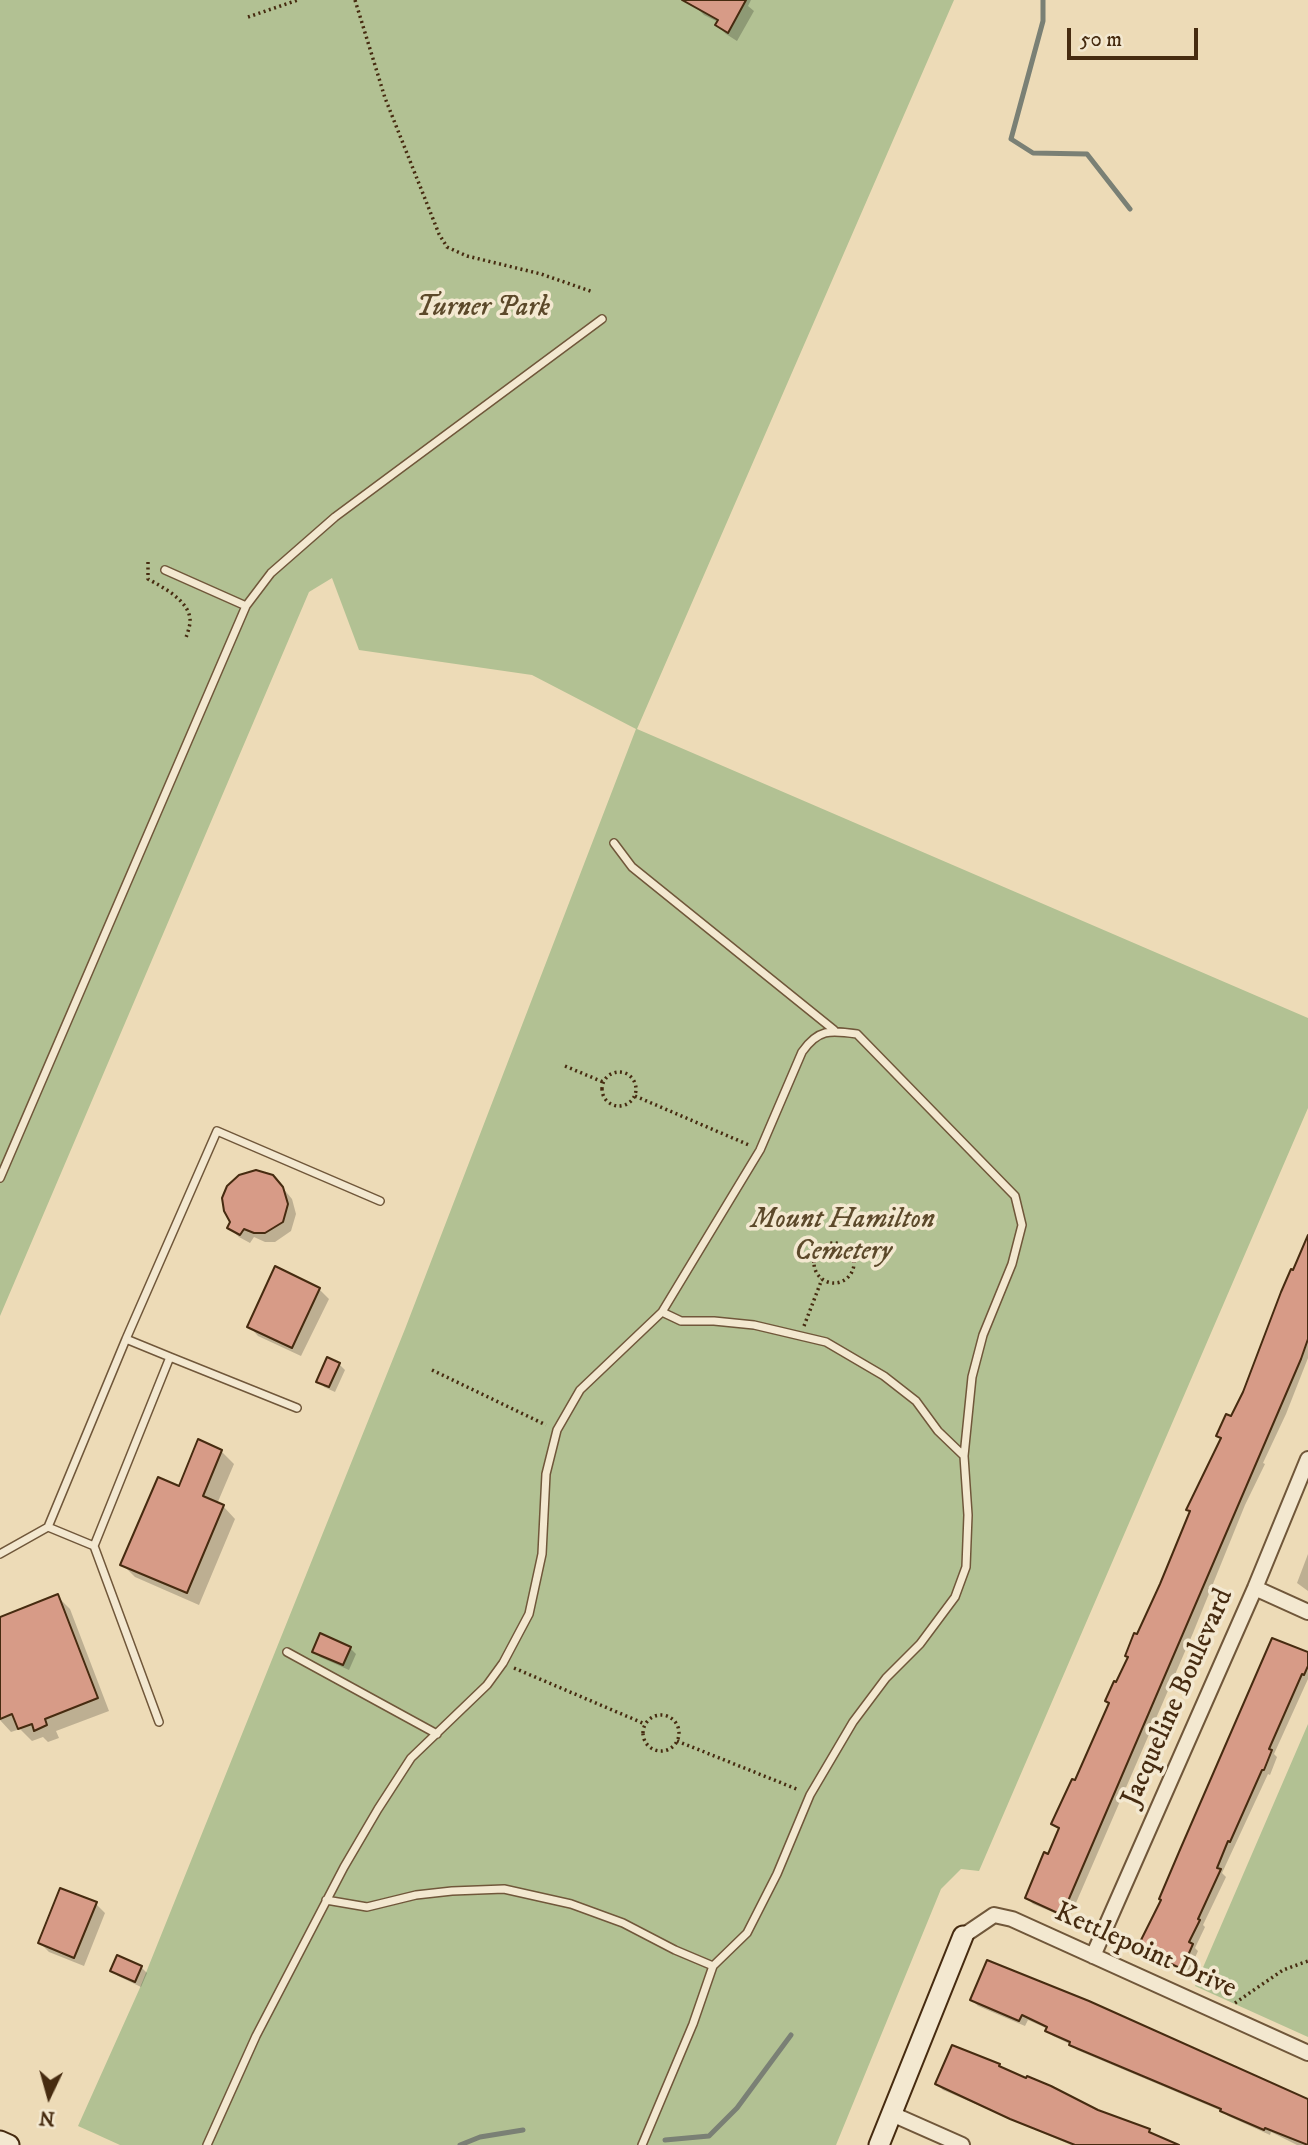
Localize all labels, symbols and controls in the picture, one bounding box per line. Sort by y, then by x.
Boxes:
scale bar [1070,14,1201,58]
text: 50 m [1080,27,1122,53]
park label: Turner Park [416,292,550,326]
park label: Mount Hamilton Cemetery [751,1204,935,1270]
street label: Jacqueline Boulevard [1116,1584,1242,1812]
street label: Kettlepoint Drive [1049,1897,1241,2007]
north arrow [14,2061,84,2131]
text: N [38,2105,56,2130]

